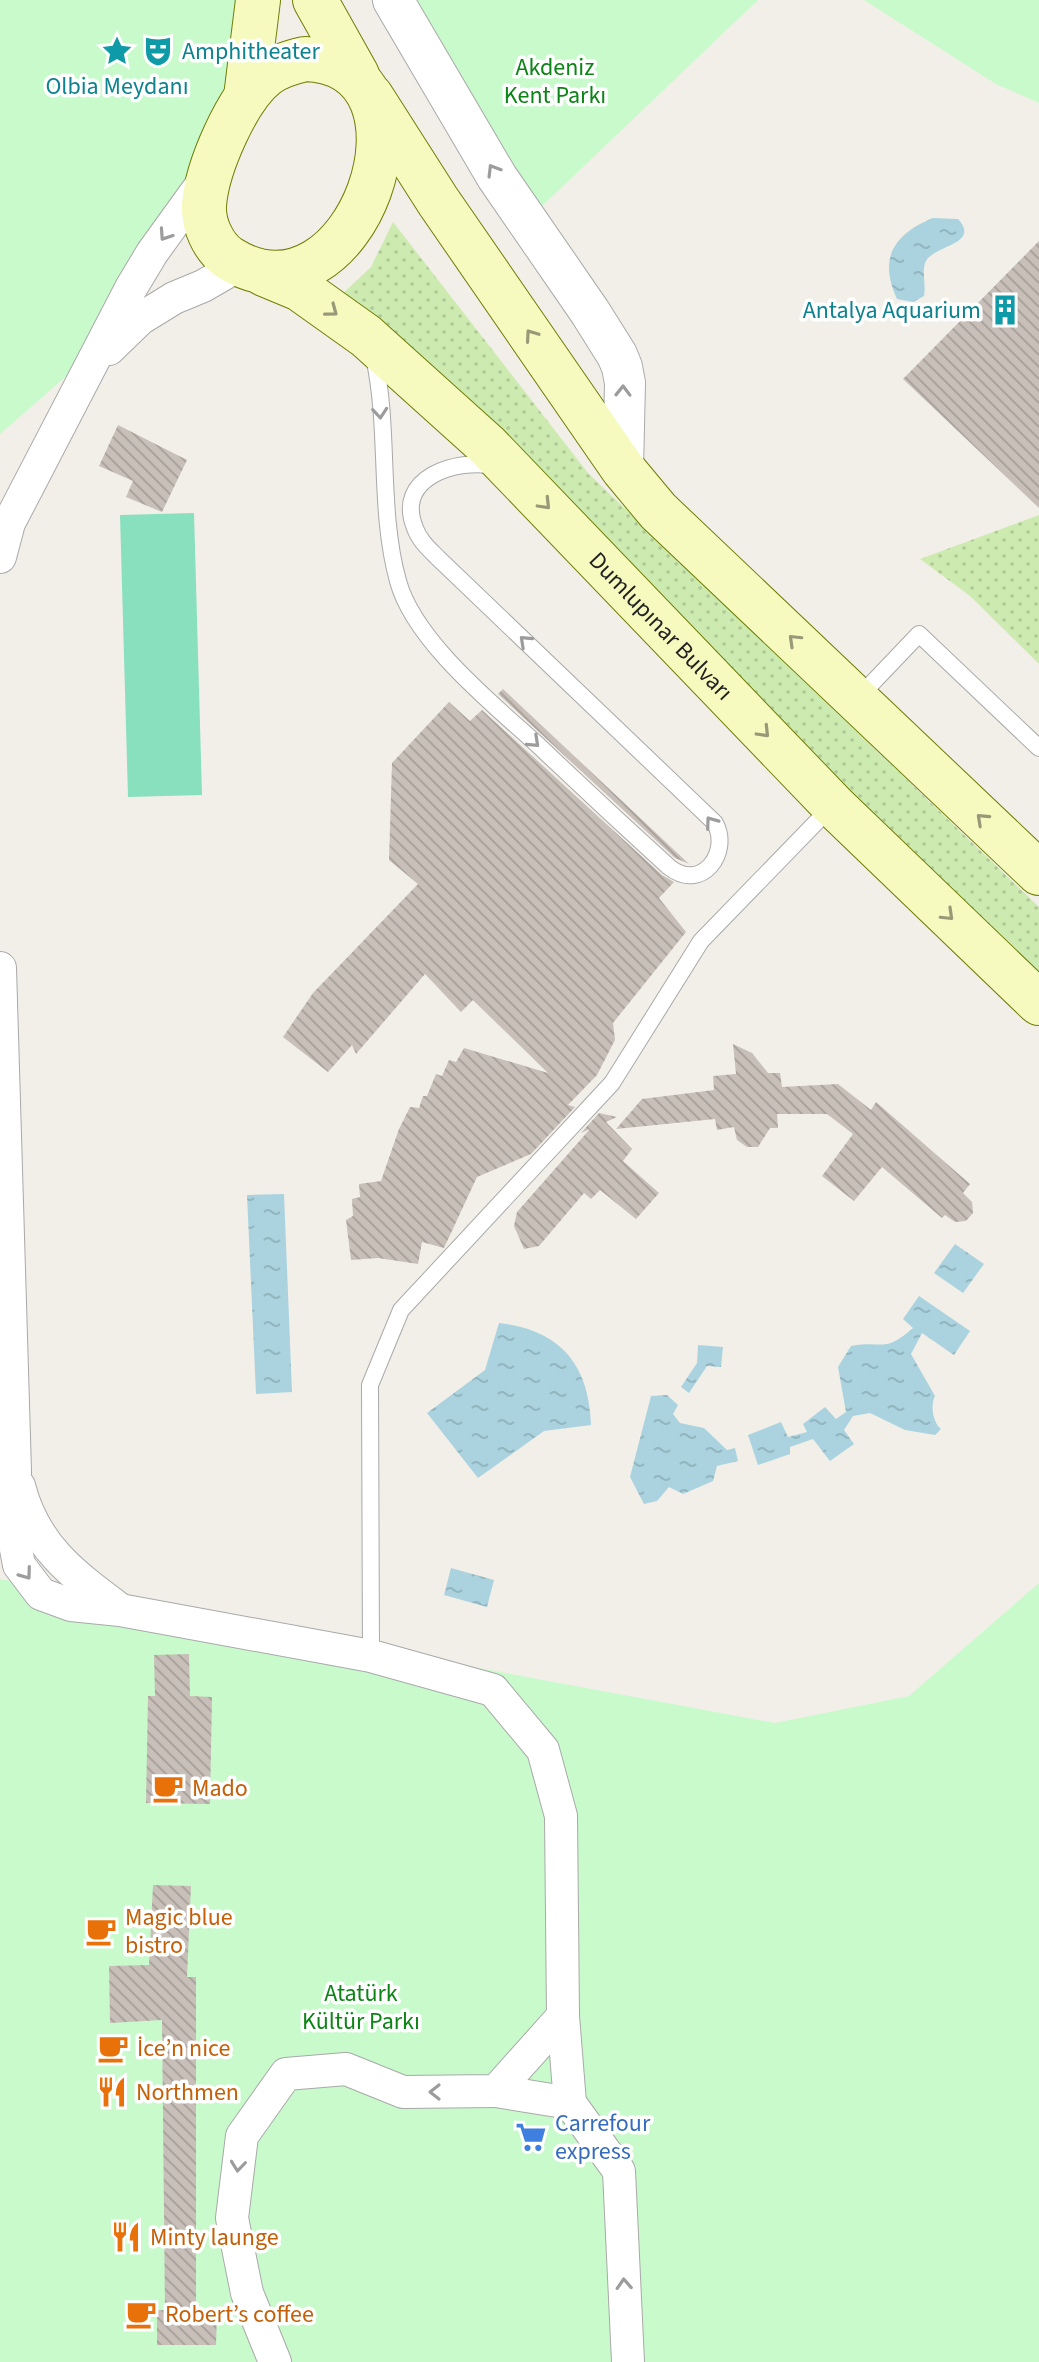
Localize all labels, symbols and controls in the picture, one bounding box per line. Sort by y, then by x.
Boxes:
place icon: Olbia Meydanı [100,34,134,68]
theatre icon: Amphitheater [141,34,175,68]
place label: Amphitheater [182,34,320,69]
park label: Akdeniz Kent Parkı [504,50,606,113]
place label: Olbia Meydanı [45,69,189,104]
one-way arrow [487,164,503,179]
one-way arrow [159,226,174,240]
place label: Antalya Aquarium [803,293,981,328]
building icon: Antalya Aquarium [988,293,1022,327]
one-way arrow [323,301,338,315]
one-way arrow [526,330,541,344]
one-way arrow [615,384,632,397]
one-way arrow [371,406,388,419]
one-way arrow [535,495,549,510]
street label: Dumlupınar Bulvarı [580,544,741,709]
one-way arrow [520,636,534,651]
one-way arrow [788,636,803,650]
one-way arrow [754,723,769,737]
one-way arrow [525,733,539,747]
one-way arrow [977,814,992,828]
one-way arrow [706,816,721,831]
one-way arrow [939,906,953,921]
one-way arrow [17,1565,31,1580]
cafe icon: Mado [151,1771,185,1805]
place label: Mado [192,1771,248,1806]
place label: Magic blue bistro [125,1900,233,1963]
cafe icon: Magic blue bistro [84,1914,118,1948]
park label: Atatürk Kültür Parkı [302,1976,420,2039]
cafe icon: İce’n nice [96,2031,130,2065]
place label: İce’n nice [137,2031,230,2066]
restaurant icon: Northmen [95,2075,129,2109]
place label: Northmen [136,2075,239,2110]
one-way arrow [428,2083,441,2101]
place label: Carrefour express [555,2106,651,2169]
supermarket icon: Carrefour express [514,2120,548,2154]
one-way arrow [230,2160,247,2173]
restaurant icon: Minty launge [109,2220,143,2254]
place label: Minty launge [150,2220,279,2255]
one-way arrow [616,2277,633,2290]
cafe icon: Robert’s coffee [124,2297,158,2331]
place label: Robert’s coffee [165,2297,314,2332]

